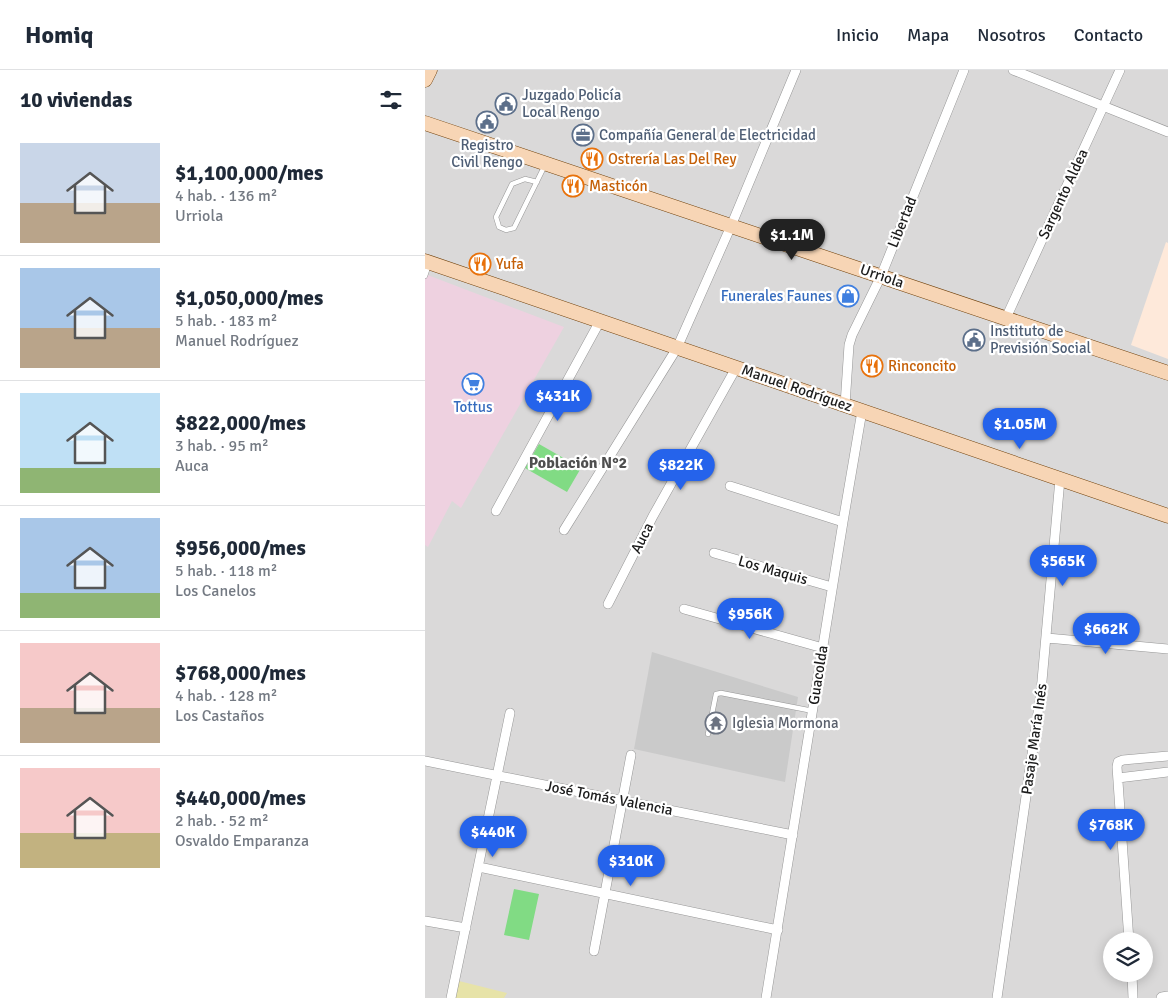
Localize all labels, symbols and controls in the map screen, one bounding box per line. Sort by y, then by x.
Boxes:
text: Homiq [25,20,94,50]
text: Inicio [836,24,879,46]
text: Mapa [907,24,949,46]
text: Nosotros [977,24,1046,46]
text: Contacto [1074,24,1143,46]
icon: filters [377,86,405,114]
place label: Juzgado Policía Local Rengo [522,86,621,121]
text: 10 viviendas [20,87,132,113]
public building icon: Juzgado Policía Local Rengo [494,92,518,116]
public building icon: Registro Civil Rengo [475,110,499,134]
office icon: Compañía General de Electricidad [571,123,595,147]
place label: Compañía General de Electricidad [599,126,816,144]
place label: Registro Civil Rengo [451,136,523,171]
street label: Sargento Aldea [1034,146,1092,242]
restaurant icon: Ostrería Las Del Rey [580,147,604,171]
place label: Ostrería Las Del Rey [608,150,736,168]
text: $1,100,000/mes [175,160,323,186]
icon: home [60,163,120,223]
restaurant icon: Masticón [561,174,585,198]
place label: Masticón [589,177,648,195]
text: 4 hab. · 136 m² [175,186,277,206]
street label: Libertad [884,194,920,250]
text: Urriola [175,206,223,226]
pin: $1.1M [757,218,827,261]
text: $1.1M [770,225,814,245]
restaurant icon: Yufa [468,252,492,276]
place label: Yufa [496,255,524,273]
street label: Urriola [858,260,906,292]
shop icon: Funerales Faunes [836,284,860,308]
text: $1,050,000/mes [175,285,323,311]
place label: Funerales Faunes [721,287,832,305]
icon: home [60,288,120,348]
text: 5 hab. · 183 m² [175,311,277,331]
place label: Instituto de Previsión Social [990,322,1091,357]
public building icon: Instituto de Previsión Social [962,328,986,352]
text: Manuel Rodríguez [175,331,299,351]
restaurant icon: Rinconcito [860,354,884,378]
place label: Rinconcito [888,357,957,375]
street label: Manuel Rodríguez [739,361,855,415]
supermarket icon: Tottus [461,372,485,396]
pin: $431K [523,380,593,422]
text: $431K [536,386,580,406]
place label: Tottus [453,398,493,416]
pin: $1.05M [979,408,1061,450]
text: $822,000/mes [175,410,306,436]
icon: home [60,413,120,473]
text: $1.05M [994,414,1046,434]
text: 3 hab. · 95 m² [175,436,269,456]
pin: $822K [646,448,716,491]
district label: Población N°2 [529,453,627,473]
text: $822K [659,455,703,475]
text: Auca [175,456,209,476]
street label: Auca [627,520,657,556]
text: $956,000/mes [175,535,306,561]
icon: home [60,538,120,598]
pin: $565K [1028,544,1098,587]
street label: Los Maquis [736,551,810,589]
text: $565K [1041,551,1085,571]
text: 5 hab. · 118 m² [175,561,277,581]
text: Los Canelos [175,581,256,601]
pin: $956K [715,598,785,640]
text: $956K [728,604,772,624]
pin: $662K [1071,612,1141,655]
text: $662K [1084,619,1128,639]
street label: Guacolda [804,644,832,706]
text: $768,000/mes [175,660,306,686]
icon: home [60,663,120,723]
street label: Pasaje María Inés [1017,682,1051,796]
text: 4 hab. · 128 m² [175,686,277,706]
text: Los Castaños [175,706,264,726]
temple icon: Iglesia Mormona [704,711,728,735]
place label: Iglesia Mormona [732,714,839,732]
street label: José Tomás Valencia [544,777,674,819]
text: $440,000/mes [175,785,306,811]
icon: home [60,788,120,848]
pin: $768K [1076,808,1146,851]
text: 2 hab. · 52 m² [175,811,269,831]
text: $768K [1089,815,1133,835]
pin: $440K [458,816,528,858]
text: $440K [471,822,515,842]
text: Osvaldo Emparanza [175,831,309,851]
pin: $310K [596,844,666,887]
text: $310K [609,851,653,871]
map controls [1103,932,1153,982]
button: layers [1103,932,1153,982]

